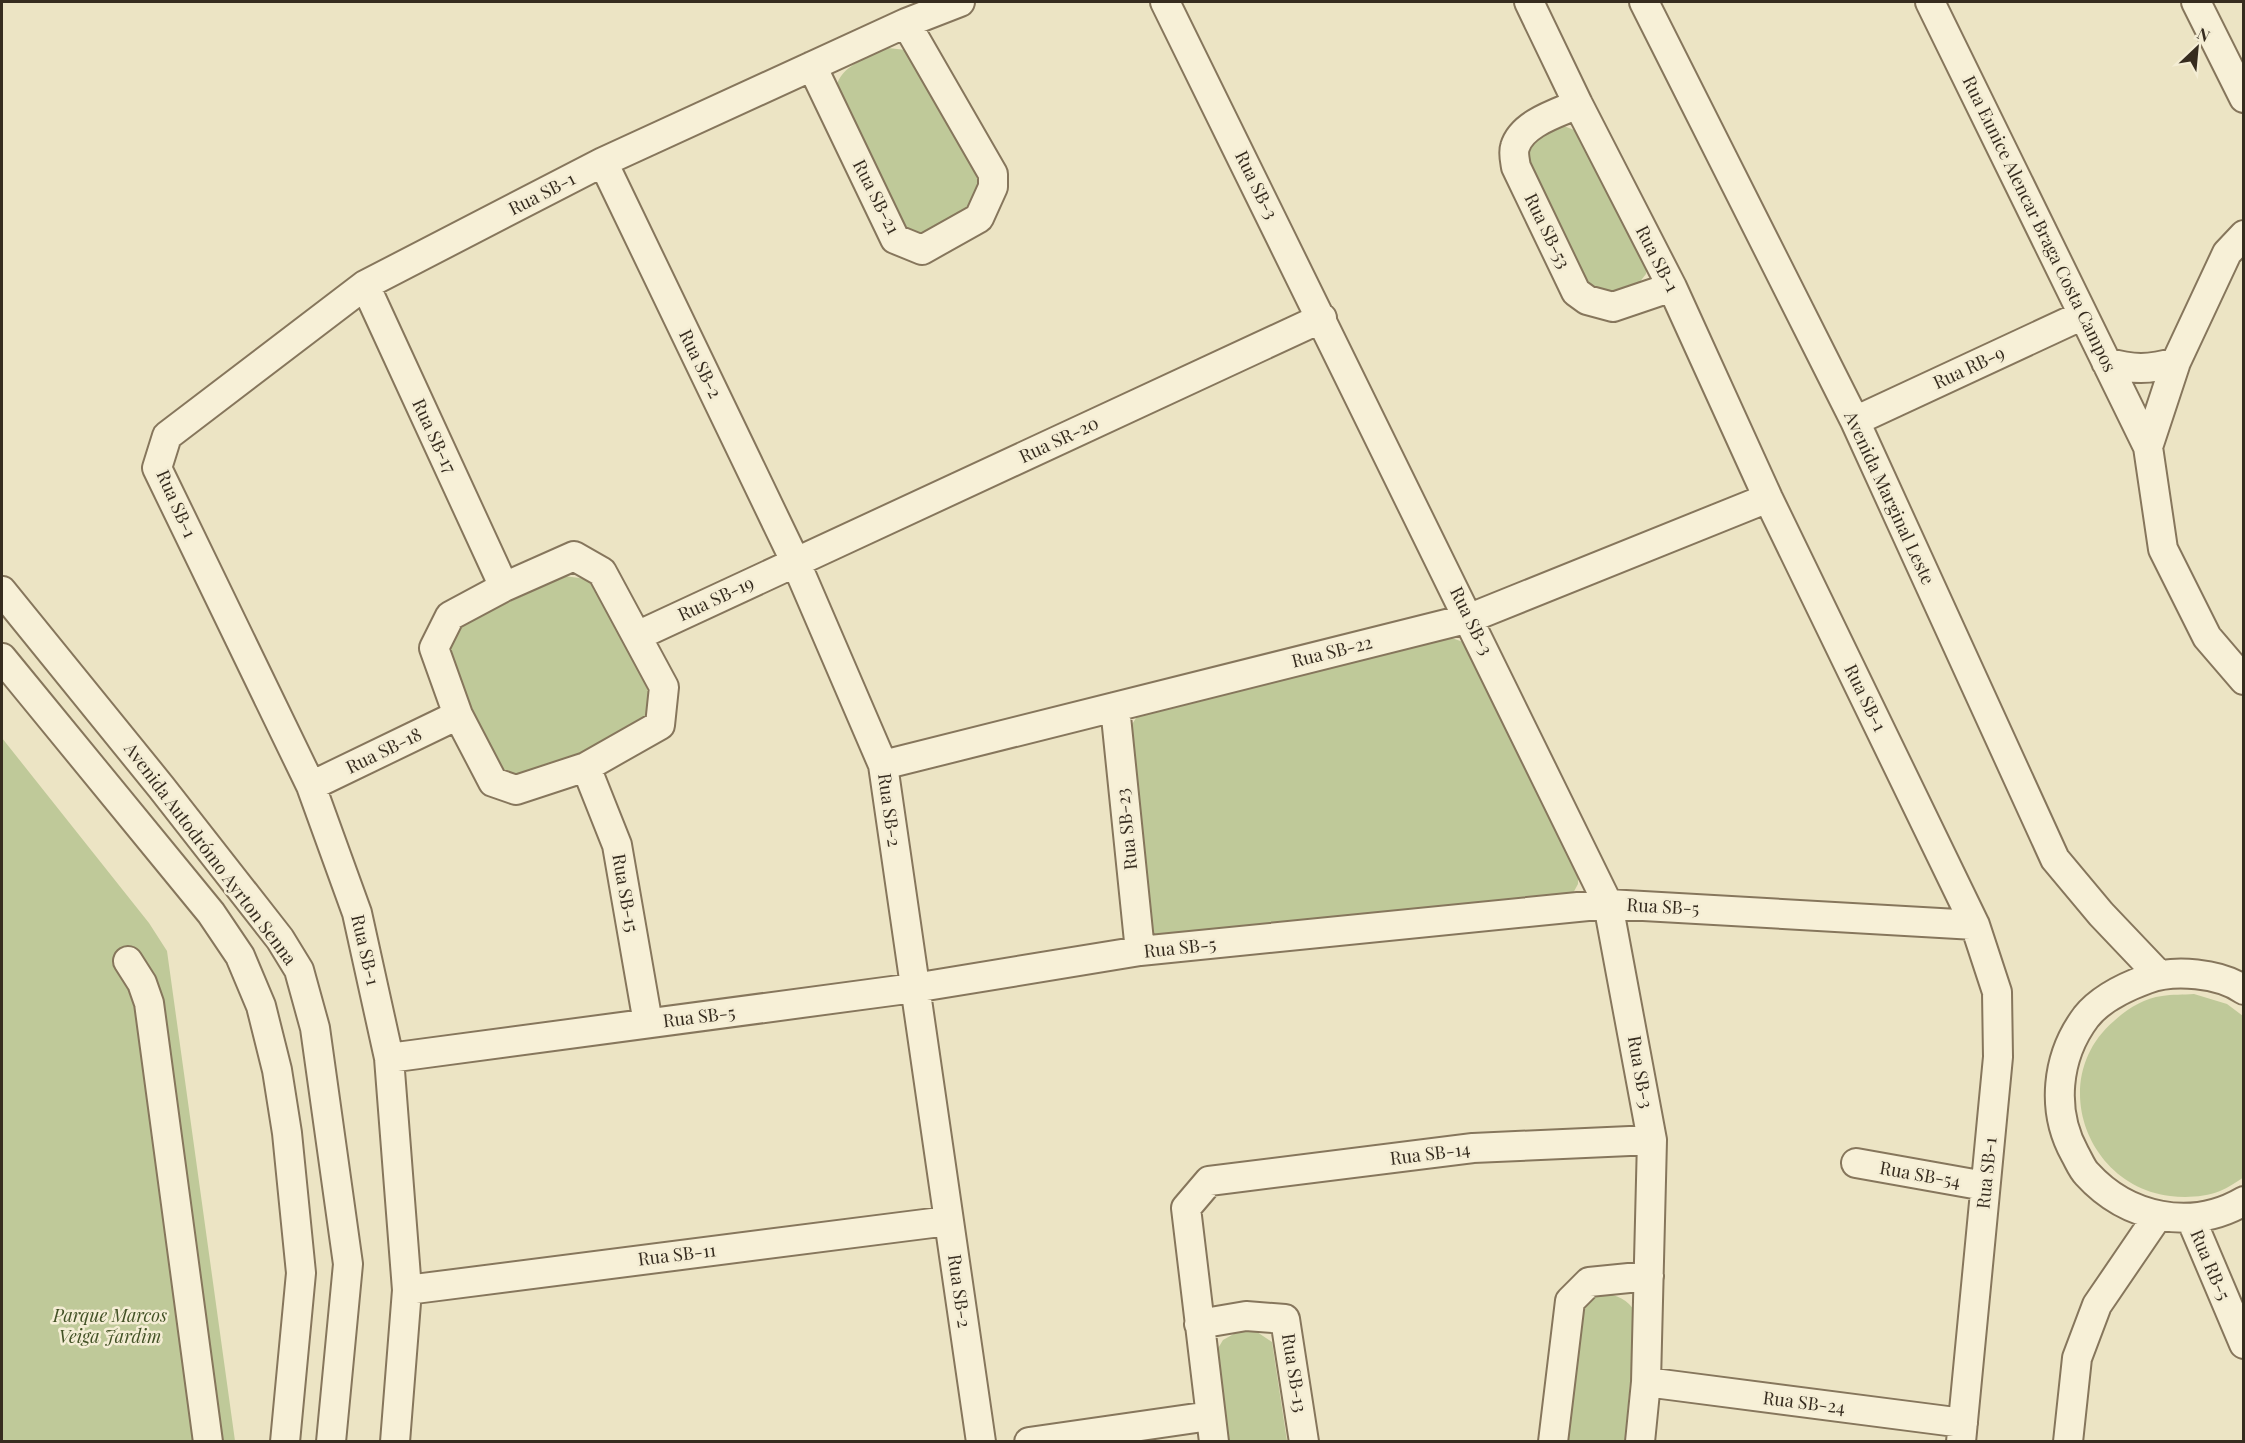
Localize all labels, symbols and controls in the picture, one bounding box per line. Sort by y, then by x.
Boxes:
north arrow [2167,18,2227,78]
text: N [2194,22,2214,46]
street label: Rua Eunice Alencar Braga Costa Campos [1957,71,2122,376]
street label: Rua SB-3 [1230,146,1284,223]
street label: Rua SB-21 [848,155,906,238]
street label: Rua SB-1 [504,166,579,220]
street label: Rua SB-53 [1519,189,1576,272]
street label: Rua SB-1 [1631,221,1685,296]
street label: Rua SB-2 [674,325,728,402]
street label: Rua RB-9 [1929,340,2008,394]
street label: Rua SB-17 [407,395,463,477]
street label: Avenida Marginal Leste [1839,406,1941,588]
street label: Rua SR-20 [1015,410,1102,468]
street label: Rua SB-1 [151,466,203,542]
street label: Rua SB-19 [674,570,757,626]
street label: Rua SB-3 [1445,582,1499,659]
street label: Rua SB-22 [1289,629,1375,673]
street label: Rua SB-1 [1839,660,1893,735]
street label: Rua SB-18 [342,721,425,779]
street label: Avenida Autodrómo Ayrton Senna [119,737,302,969]
street label: Rua SB-2 [873,772,907,848]
street label: Rua SB-23 [1110,787,1142,871]
street label: Rua SB-15 [607,852,645,934]
street label: Rua SB-5 [1626,892,1700,920]
street label: Rua SB-1 [346,912,386,988]
street label: Rua SB-5 [1142,931,1217,963]
street label: Rua SB-5 [661,1000,736,1032]
street label: Rua SB-3 [1623,1034,1659,1110]
street label: Rua SB-14 [1388,1136,1472,1170]
street label: Rua SB-1 [1970,1136,2002,1210]
street label: Rua SB-54 [1878,1155,1963,1193]
street label: Rua RB-5 [2185,1226,2237,1304]
street label: Rua SB-11 [636,1237,718,1271]
street label: Rua SB-2 [943,1253,977,1329]
park label: Parque Marcos Veiga Jardim [52,1303,167,1348]
street label: Rua SB-13 [1277,1332,1313,1414]
street label: Rua SB-24 [1762,1385,1847,1419]

